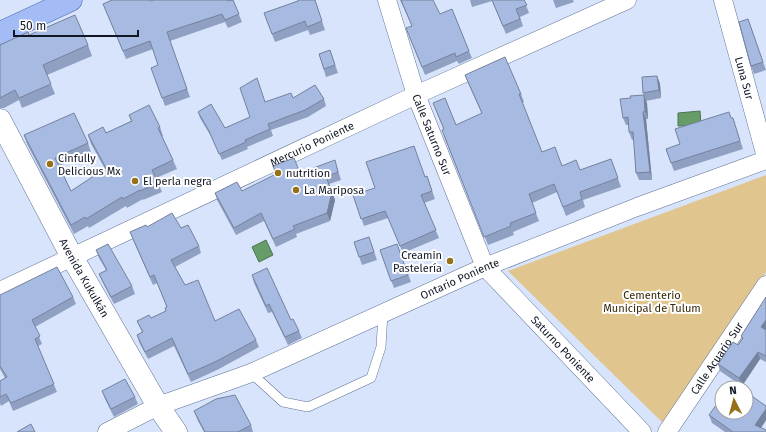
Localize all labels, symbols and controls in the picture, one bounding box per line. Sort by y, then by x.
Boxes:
scale bar [14,12,138,38]
text: 50 m [20,19,46,33]
street label: Luna Sur [732,55,757,102]
street label: Calle Saturno Sur [410,92,454,178]
street label: Mercurio Poniente [268,119,356,169]
place label: Cinfully Delicious Mx [58,152,121,178]
marker: Cinfully Delicious Mx [45,159,55,169]
place label: nutrition [286,167,330,180]
marker: nutrition [273,168,283,178]
place label: El perla negra [143,175,212,188]
marker: El perla negra [130,176,140,186]
place label: La Mariposa [304,184,364,197]
marker: La Mariposa [291,185,301,195]
street label: Avenida Kukulkán [57,236,112,320]
place label: Creamin Pastelería [393,249,442,275]
street label: Ontario Poniente [418,256,501,302]
marker: Creamin Pastelería [445,256,455,266]
park label: Cementerio Municipal de Tulum [603,289,701,315]
street label: Saturno Poniente [529,313,598,385]
street label: Calle Acuario Sur [688,319,746,397]
north arrow [714,380,754,420]
text: N [729,384,737,397]

